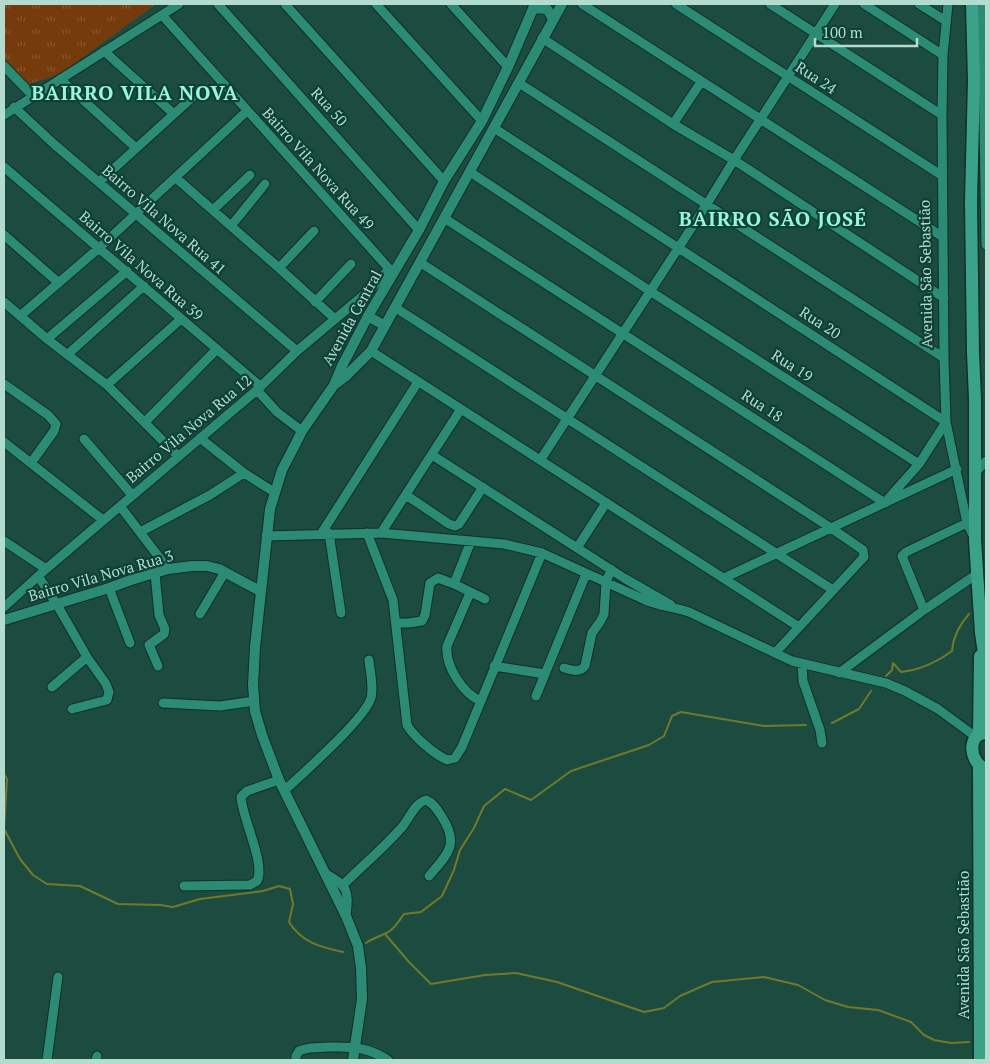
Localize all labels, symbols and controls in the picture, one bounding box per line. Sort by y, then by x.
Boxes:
scale bar [815,15,918,47]
text: 100 m [822,22,863,42]
street label: Rua 24 [792,56,841,98]
district label: BAIRRO VILA NOVA [31,79,239,106]
street label: Rua 50 [307,83,352,130]
street label: Bairro Vila Nova Rua 49 [258,103,379,234]
street label: Bairro Vila Nova Rua 41 [98,160,231,279]
street label: Avenida São Sebastião [914,200,936,348]
district label: BAIRRO SÃO JOSÉ [679,205,867,232]
street label: Bairro Vila Nova Rua 39 [75,206,208,325]
street label: Avenida Central [317,266,386,369]
street label: Rua 20 [796,301,845,343]
street label: Rua 19 [768,344,817,386]
street label: Bairro Vila Nova Rua 12 [121,370,255,487]
street label: Rua 18 [738,384,787,426]
street label: Bairro Vila Nova Rua 3 [26,545,176,605]
street label: Avenida São Sebastião [953,871,973,1019]

